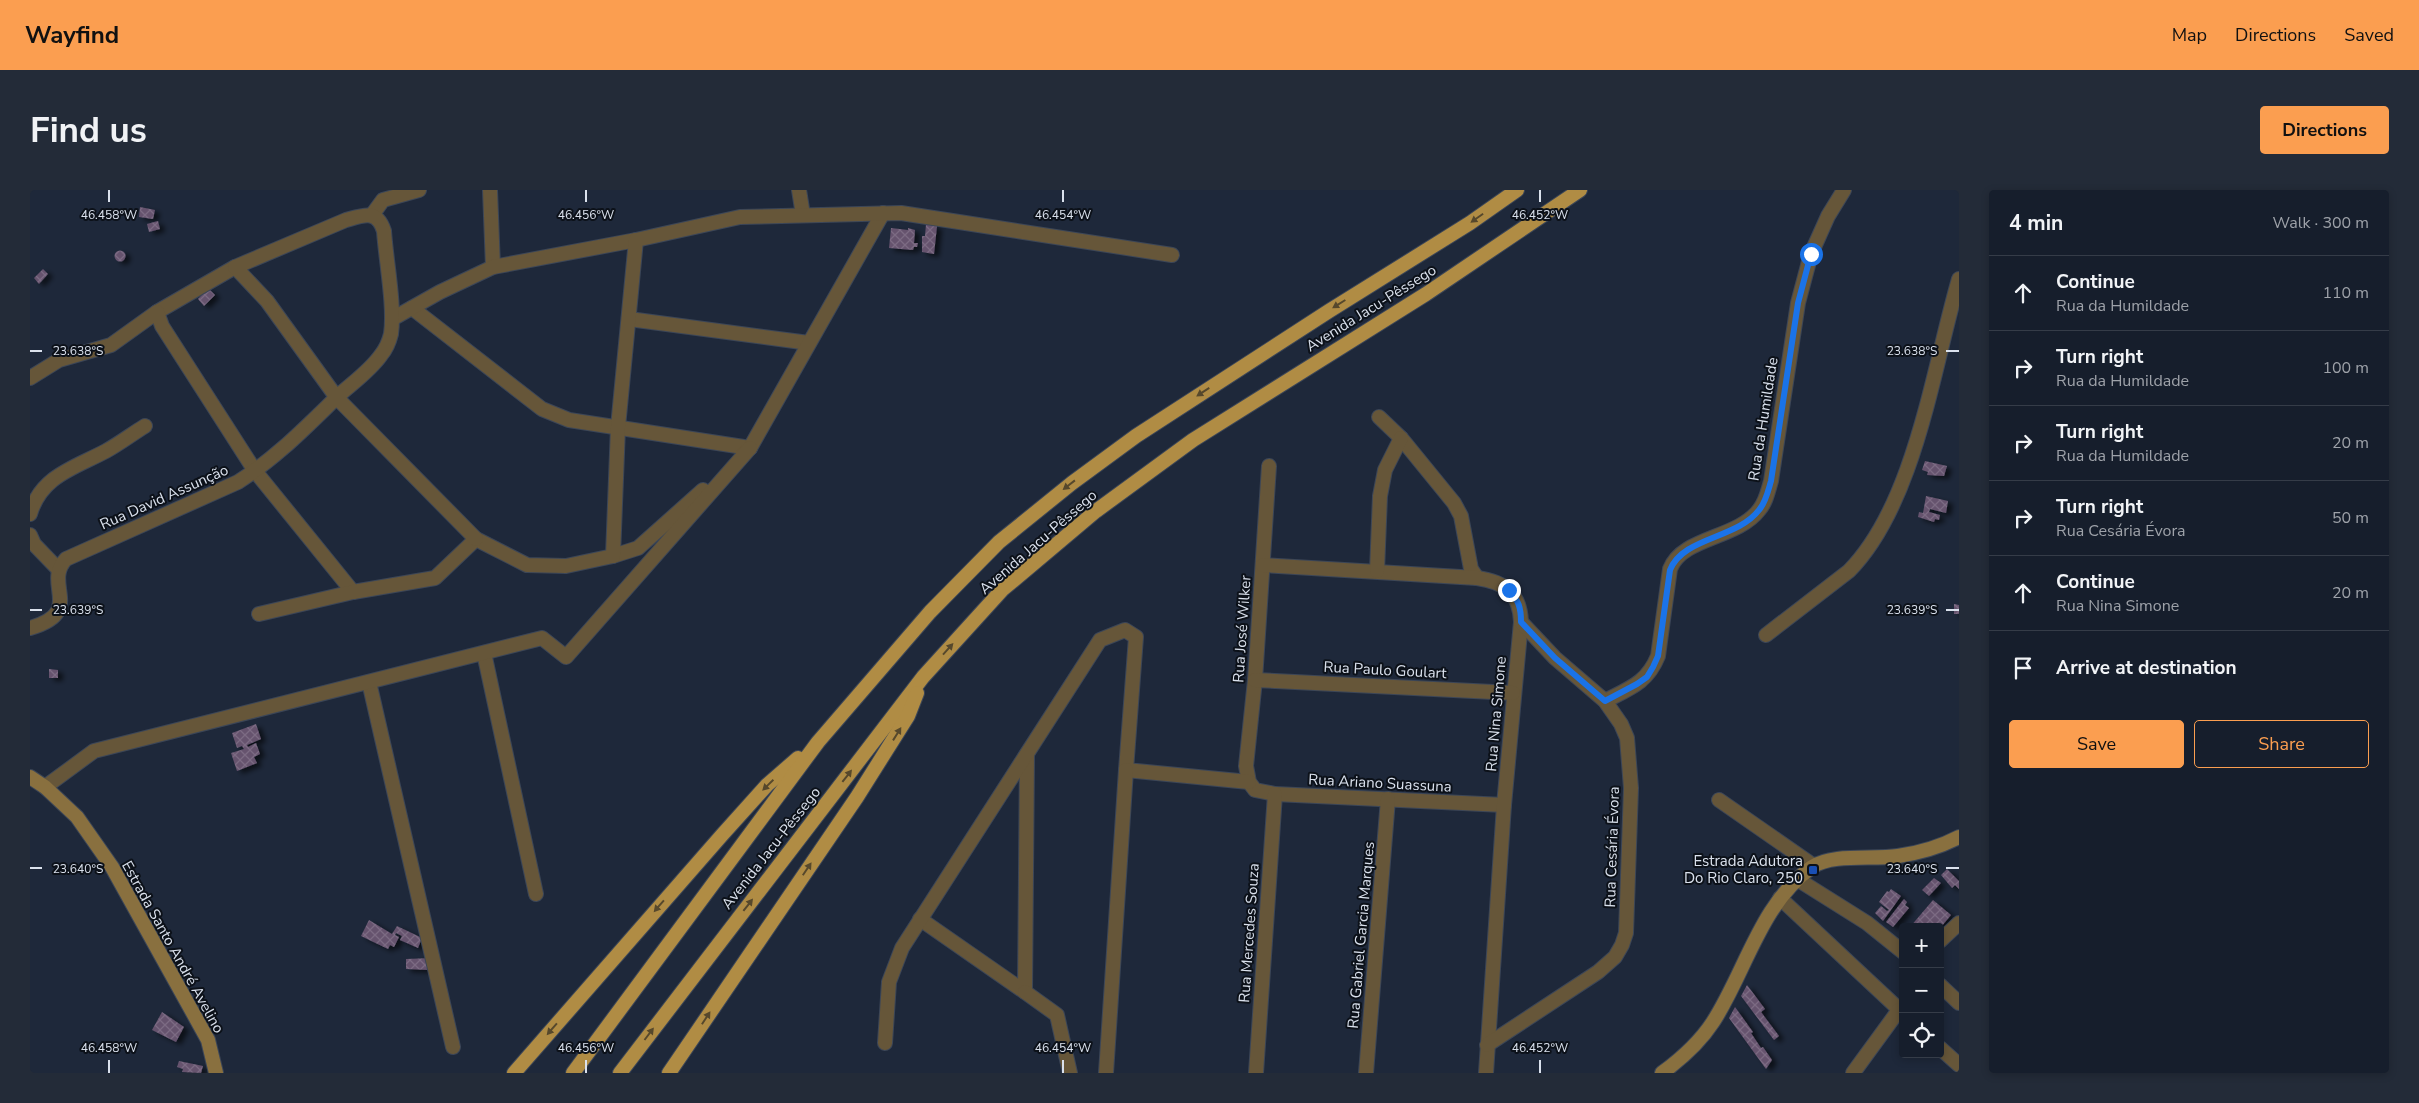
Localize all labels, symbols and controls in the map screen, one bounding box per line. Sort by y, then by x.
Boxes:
text: Wayfind [25,19,119,51]
text: Map [2172,23,2207,47]
text: Directions [2235,23,2316,47]
text: Saved [2344,23,2394,47]
button: Directions [2260,106,2389,154]
text: Find us [30,107,147,154]
text: 46.458°W [81,207,137,223]
text: 46.456°W [558,207,614,223]
text: 46.454°W [1035,207,1091,223]
text: 46.452°W [1512,207,1568,223]
text: 4 min [2009,209,2063,237]
text: Walk · 300 m [2273,212,2369,234]
one-way arrow [1470,213,1484,223]
route start [1800,243,1823,266]
street label: Avenida Jacu-Pêssego [1302,260,1440,356]
text: Continue [2056,269,2135,295]
icon: ahead [2009,279,2037,307]
text: 110 m [2322,282,2369,304]
text: Rua da Humildade [2056,295,2189,317]
one-way arrow [1333,300,1346,309]
text: 23.638°S [53,343,103,359]
text: 23.638°S [1887,343,1937,359]
text: Turn right [2056,344,2143,370]
icon: right [2009,354,2037,382]
street label: Rua da Humildade [1743,356,1783,482]
text: 100 m [2322,357,2369,379]
text: Rua da Humildade [2056,370,2189,392]
one-way arrow [1196,387,1210,397]
text: Turn right [2056,419,2143,445]
icon: right [2009,429,2037,457]
text: 20 m [2332,432,2369,454]
text: Rua da Humildade [2056,445,2189,467]
street label: Rua David Assunção [97,460,231,534]
one-way arrow [1063,479,1076,490]
street label: Avenida Jacu-Pêssego [975,485,1101,599]
text: Turn right [2056,494,2143,520]
icon: right [2009,504,2037,532]
text: 50 m [2332,507,2369,529]
text: Rua Cesária Évora [2056,520,2186,542]
text: Continue [2056,569,2135,595]
street label: Rua José Wilker [1228,574,1256,683]
route end [1498,579,1521,602]
icon: ahead [2009,579,2037,607]
text: 20 m [2332,582,2369,604]
text: Rua Nina Simone [2056,595,2179,617]
text: 23.639°S [53,602,103,618]
text: 23.639°S [1887,602,1937,618]
one-way arrow [942,642,953,655]
icon: arrive [2009,654,2037,682]
text: Arrive at destination [2056,655,2237,681]
street label: Rua Nina Simone [1481,656,1511,772]
street label: Rua Paulo Goulart [1323,657,1448,683]
button: Save [2009,720,2184,768]
button: Share [2194,720,2369,768]
one-way arrow [893,727,902,740]
one-way arrow [842,769,852,783]
street label: Rua Ariano Suassuna [1308,769,1452,797]
one-way arrow [762,779,774,791]
street label: Avenida Jacu-Pêssego [717,783,825,913]
street label: Rua Cesária Évora [1600,786,1624,908]
street label: Rua Gabriel Garcia Marques [1343,841,1379,1029]
place label: Estrada Adutora Do Rio Claro, 250 [1684,851,1803,888]
street label: Estrada Santo André Avelino [117,857,229,1037]
text: 23.640°S [53,861,103,877]
text: 23.640°S [1887,861,1937,877]
one-way arrow [802,862,812,875]
street label: Rua Mercedes Souza [1234,863,1264,1003]
marker: Estrada Adutora Do Rio Claro, 250 [1807,864,1819,876]
one-way arrow [742,899,753,912]
one-way arrow [654,900,665,913]
map controls [1899,923,1944,1058]
button: + [1899,923,1944,968]
button: − [1899,968,1944,1013]
one-way arrow [701,1011,711,1024]
button: locate [1899,1013,1944,1058]
one-way arrow [547,1022,558,1035]
one-way arrow [644,1027,654,1041]
text: 46.458°W [81,1040,137,1056]
text: 46.456°W [558,1040,614,1056]
text: 46.454°W [1035,1040,1091,1056]
text: 46.452°W [1512,1040,1568,1056]

